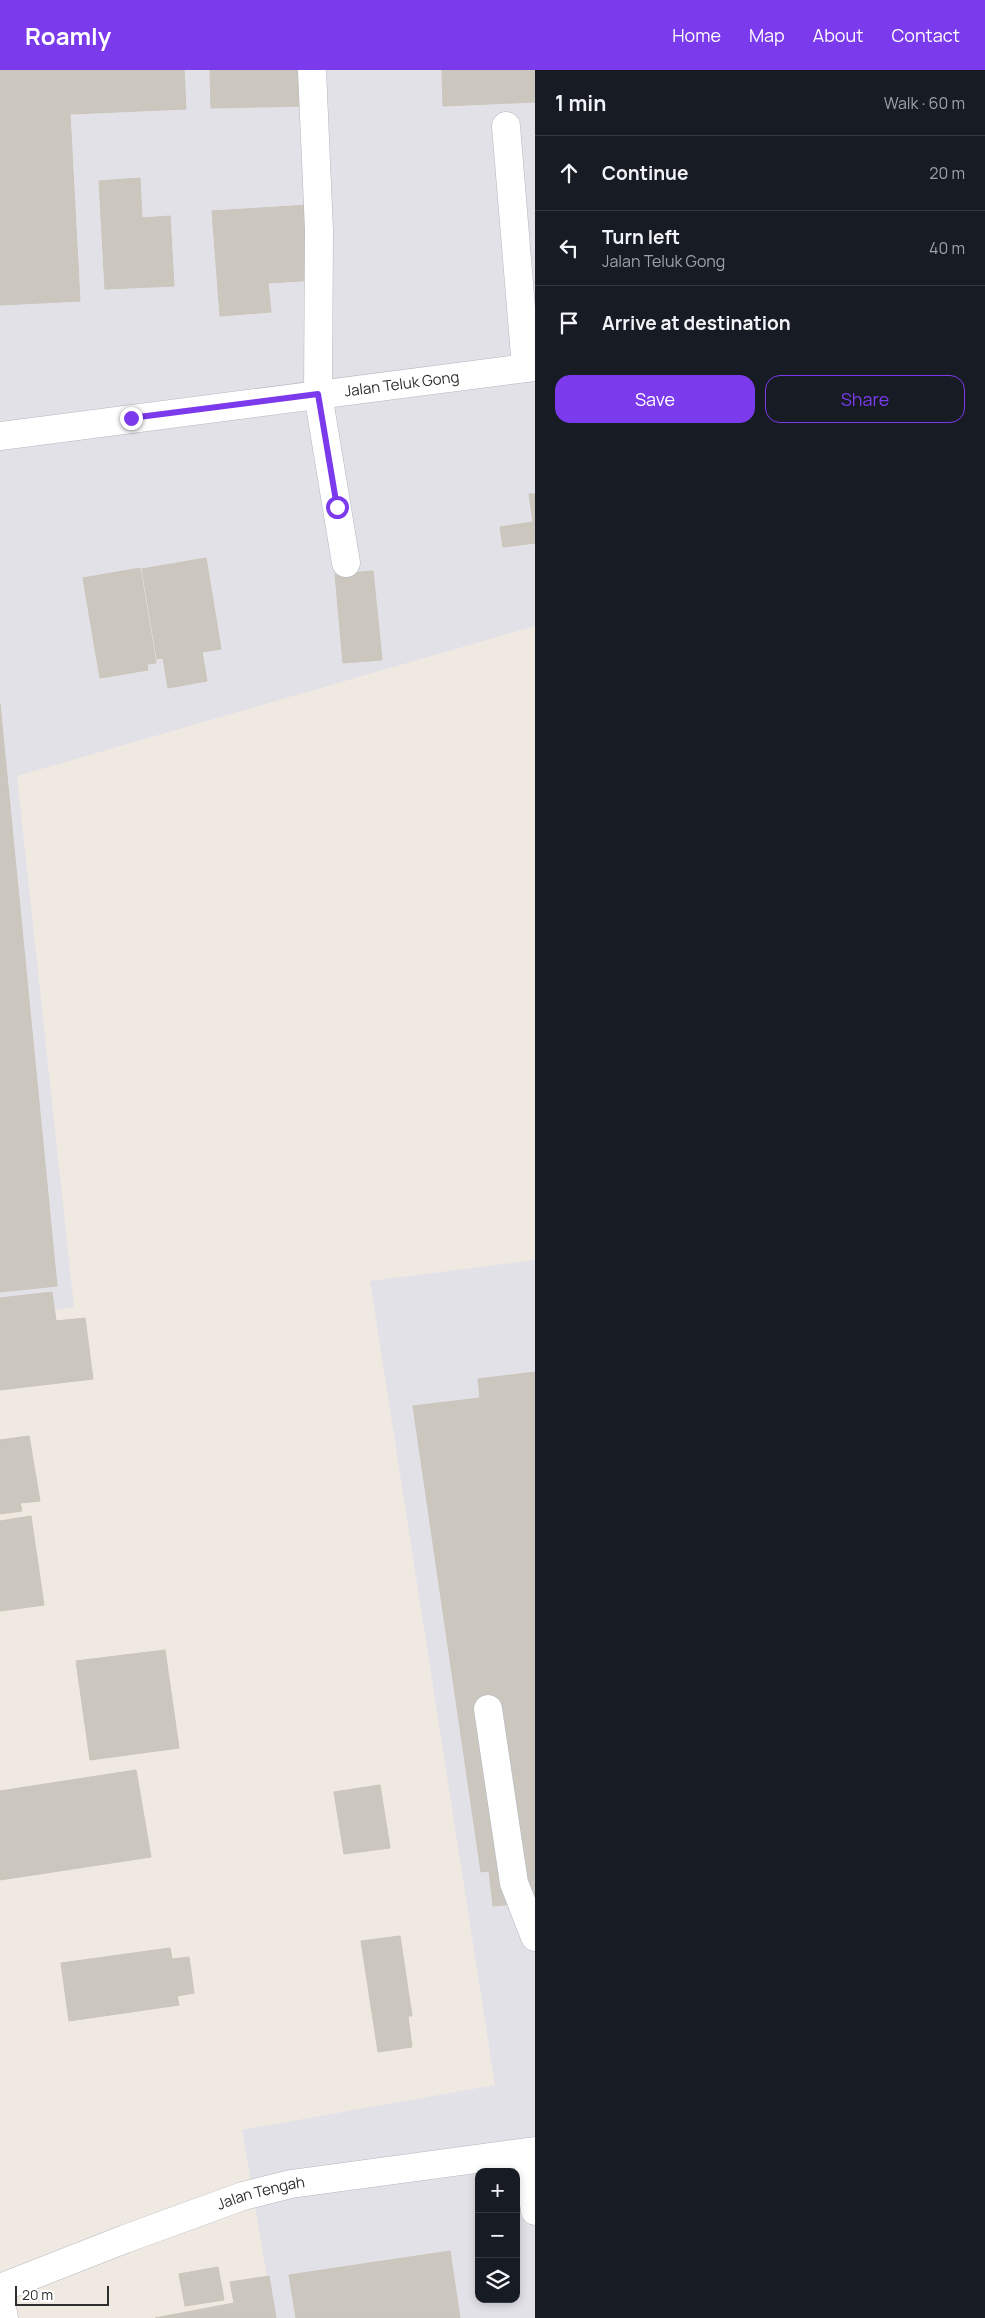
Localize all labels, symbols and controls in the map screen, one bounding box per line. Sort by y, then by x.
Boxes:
text: Roamly [25,19,111,52]
text: Home [672,23,721,47]
text: Map [749,23,785,47]
text: About [813,23,863,47]
text: Contact [891,23,960,47]
text: 1 min [555,89,606,117]
text: Walk · 60 m [884,92,965,114]
icon: ahead [555,159,583,187]
text: Continue [602,160,688,186]
text: 20 m [929,162,965,184]
text: Turn left [602,224,680,250]
icon: left [555,234,583,262]
text: 40 m [929,237,965,259]
text: Jalan Teluk Gong [602,250,725,272]
icon: arrive [555,309,583,337]
text: Arrive at destination [602,310,791,336]
street label: Jalan Teluk Gong [343,366,460,402]
button: Save [555,375,755,423]
button: Share [765,375,965,423]
route end [120,407,143,430]
route start [326,496,349,519]
map controls [475,2168,520,2303]
button: + [475,2168,520,2213]
street label: Jalan Tengah [214,2171,306,2215]
button: − [475,2213,520,2258]
button: layers [475,2258,520,2303]
scale bar [15,2283,109,2306]
text: 20 m [22,2285,53,2304]

